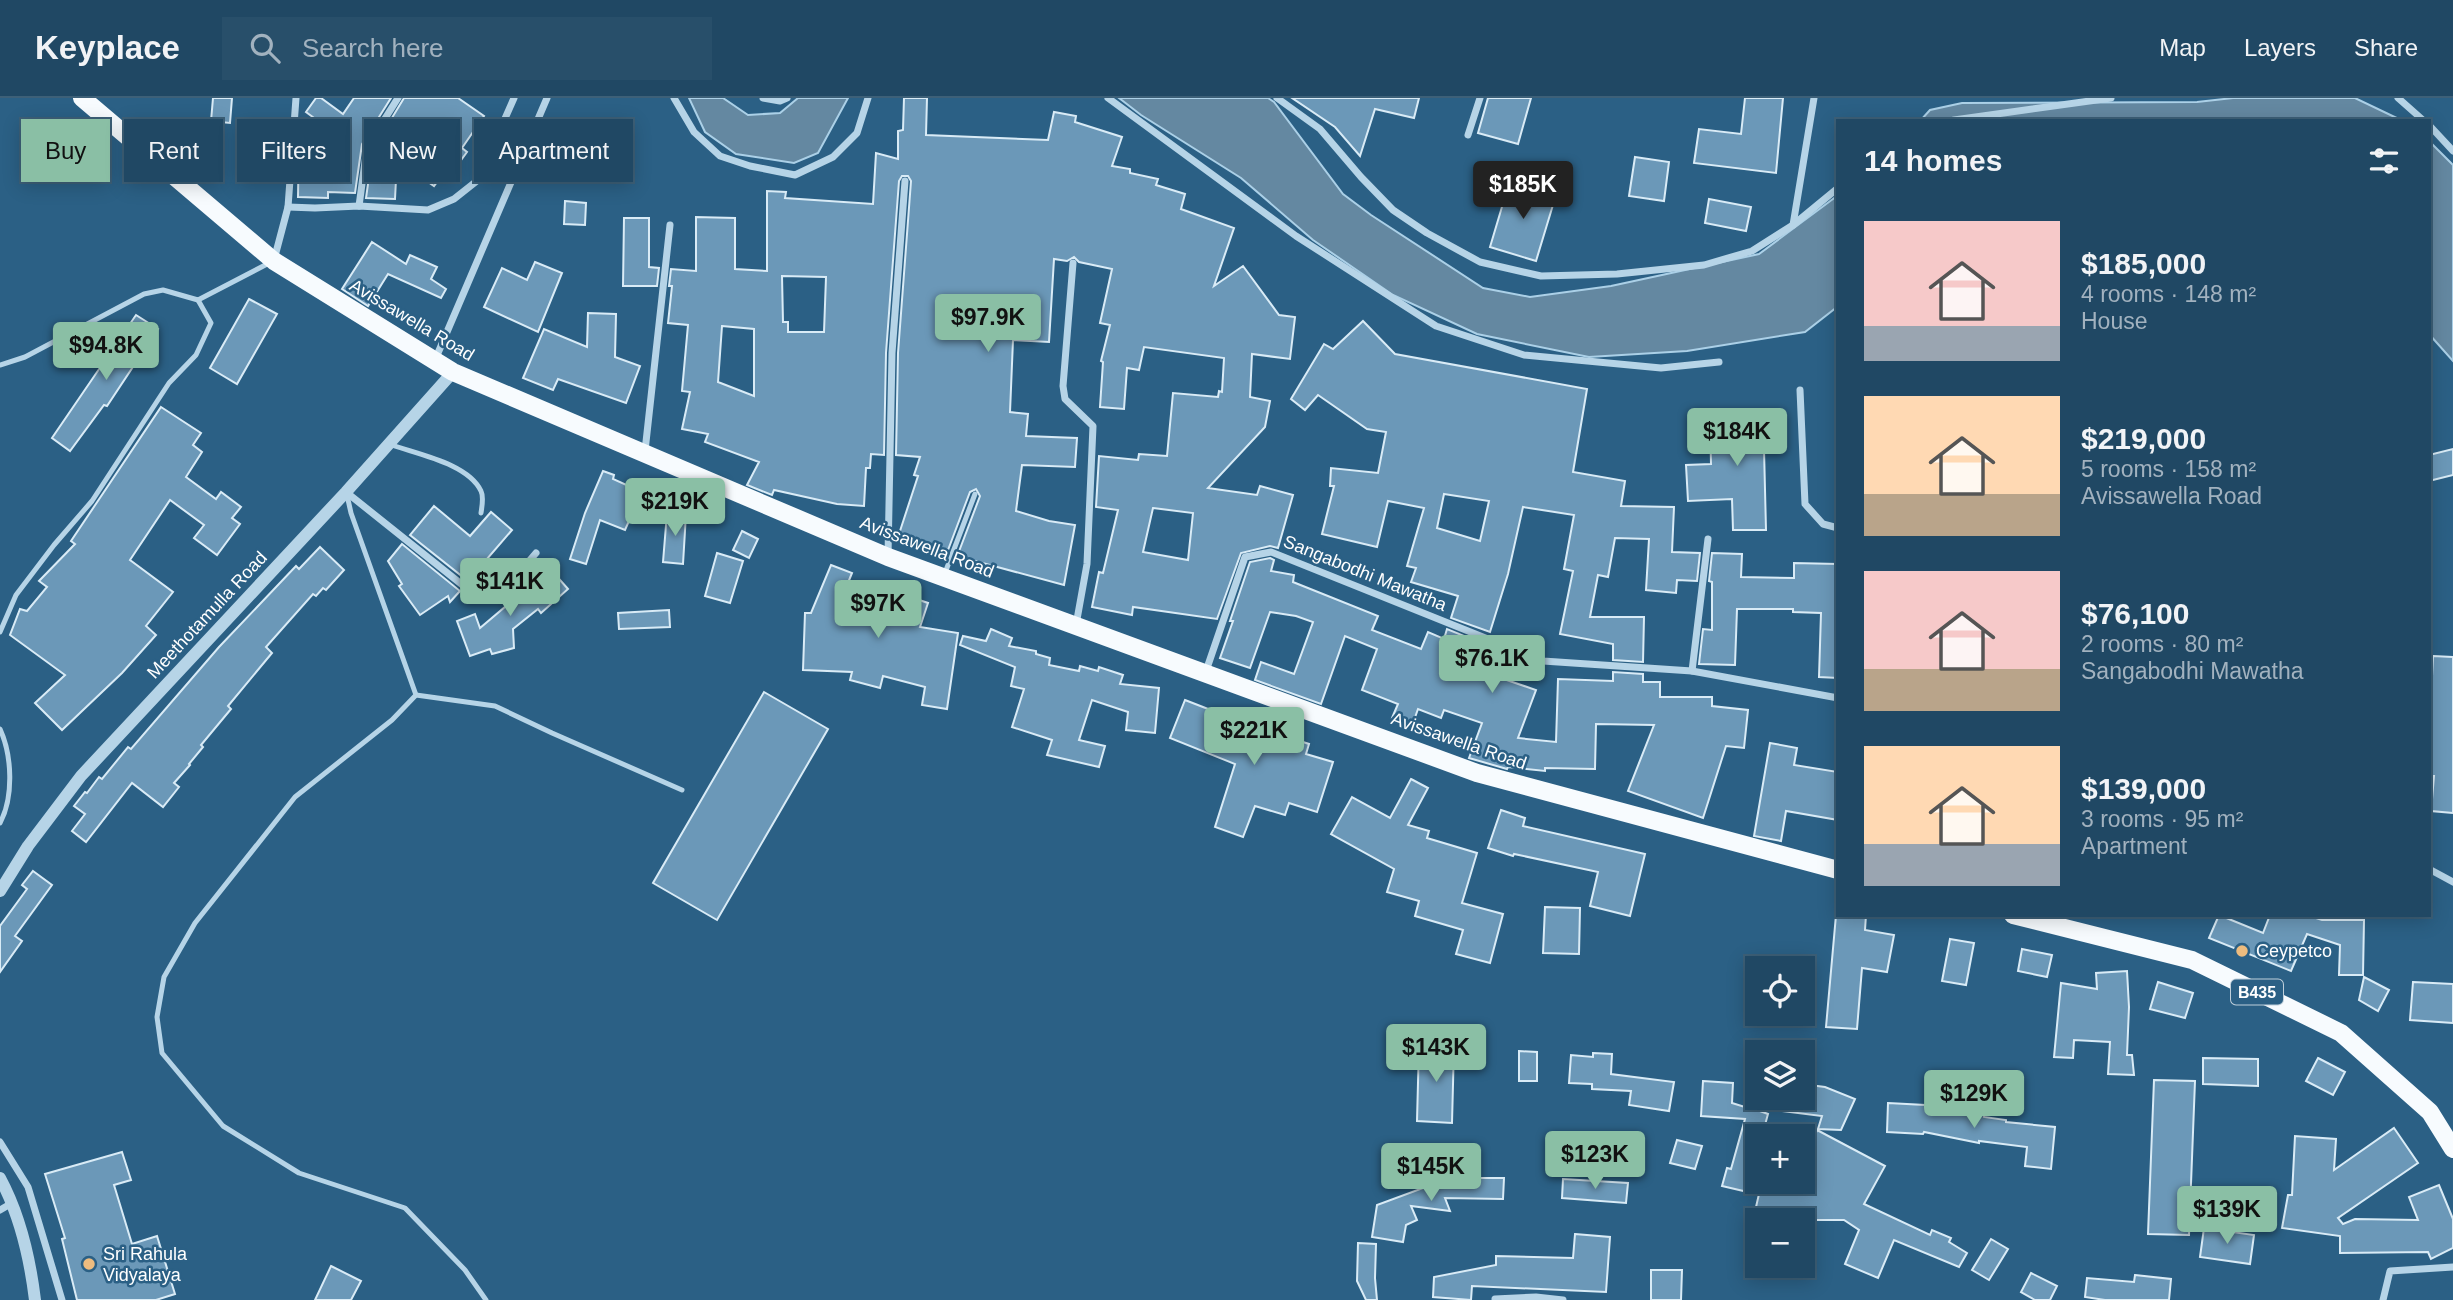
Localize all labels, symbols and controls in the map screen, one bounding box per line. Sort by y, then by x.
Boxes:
search box [222,17,712,80]
text: Keyplace [35,29,180,66]
icon: search [246,29,284,67]
text: Search here [302,33,444,63]
text: Map [2159,34,2206,61]
text: Layers [2244,34,2316,61]
text: Share [2354,34,2418,61]
chip: Buy [21,119,110,182]
chip: Rent [124,119,223,182]
chip: Filters [237,119,350,182]
chip: New [364,119,460,182]
chip: Apartment [474,119,633,182]
icon: filters [2365,142,2403,180]
text: 14 homes [1864,144,2002,177]
pin: $185K [1474,162,1572,221]
text: $185K [1489,171,1557,197]
text: $185,000 [2081,247,2206,280]
icon: home [1920,249,2004,333]
street label: Avissawella Road [346,275,478,365]
text: 4 rooms · 148 m² [2081,281,2256,307]
pin: $97.9K [931,294,1045,354]
text: $97.9K [951,304,1025,330]
text: House [2081,308,2147,334]
pin: $94.8K [49,322,163,382]
text: $94.8K [69,332,143,358]
pin: $184K [1688,408,1786,468]
text: $184K [1703,418,1771,444]
text: $219,000 [2081,422,2206,455]
icon: home [1920,424,2004,508]
text: 5 rooms · 158 m² [2081,456,2256,482]
pin: $219K [626,478,724,538]
text: Avissawella Road [2081,483,2262,509]
text: $219K [641,488,709,514]
street label: Avissawella Road [857,512,997,582]
street label: Sangabodhi Mawatha [1281,531,1450,615]
street label: Meethotamulla Road [143,547,271,683]
pin: $141K [461,559,559,618]
text: $141K [476,568,544,594]
pin: $97K [837,580,919,640]
text: $97K [851,590,905,616]
text: $76,100 [2081,597,2189,630]
icon: home [1920,599,2004,683]
text: 2 rooms · 80 m² [2081,631,2243,657]
pin: $76.1K [1435,636,1549,695]
text: $76.1K [1455,645,1529,671]
text: Sangabodhi Mawatha [2081,658,2304,684]
pin: $221K [1205,708,1303,767]
street label: Avissawella Road [1389,708,1529,774]
text: $221K [1220,717,1288,743]
text: $139,000 [2081,772,2206,805]
icon: home [1920,774,2004,858]
text: 3 rooms · 95 m² [2081,806,2243,832]
text: Apartment [2081,833,2187,859]
place label: Ceypetco [2256,941,2332,961]
marker: Ceypetco [2234,943,2250,959]
map controls [1745,956,1815,1278]
button: locate [1745,956,1815,1026]
road number: B435 [2231,979,2283,1004]
pin: $143K [1387,1024,1485,1084]
text: $143K [1402,1034,1470,1060]
button: layers [1745,1040,1815,1110]
pin: $129K [1925,1070,2023,1130]
text: $129K [1940,1080,2008,1106]
button: + [1745,1124,1815,1194]
pin: $123K [1546,1132,1644,1191]
text: $123K [1561,1141,1629,1167]
pin: $145K [1382,1144,1480,1203]
text: $145K [1397,1153,1465,1179]
pin: $139K [2178,1186,2276,1246]
text: $139K [2193,1196,2261,1222]
button: − [1745,1208,1815,1278]
place label: Sri Rahula Vidyalaya [103,1244,188,1285]
marker: Sri Rahula Vidyalaya [81,1256,97,1272]

